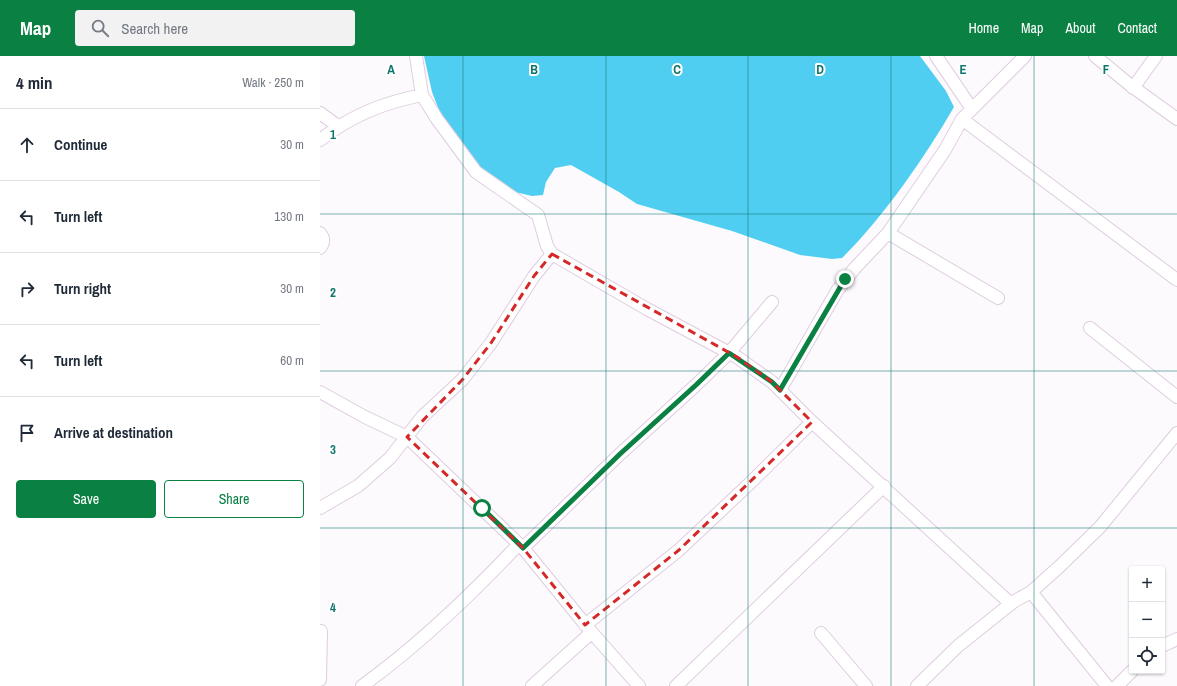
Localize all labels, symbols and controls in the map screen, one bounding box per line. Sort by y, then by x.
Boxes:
search box [75,10,355,46]
text: Map [20,15,51,41]
icon: search [89,17,111,39]
text: Search here [121,18,188,39]
text: Home [968,19,999,37]
text: Map [1021,19,1043,37]
text: About [1065,19,1095,37]
text: Contact [1117,19,1157,37]
text: A [387,61,395,78]
text: B [530,61,538,78]
text: C [673,61,681,78]
text: D [816,61,824,78]
text: E [959,61,967,78]
text: F [1103,61,1110,78]
text: 4 min [16,71,52,94]
text: Walk · 250 m [242,74,304,91]
text: 1 [330,126,336,143]
icon: ahead [16,134,38,156]
text: Continue [54,134,107,155]
text: 30 m [280,136,304,153]
icon: left [16,206,38,228]
text: Turn left [54,206,102,227]
text: 130 m [274,208,304,225]
route end [836,270,854,288]
icon: right [16,278,38,300]
text: Turn right [54,278,111,299]
text: 30 m [280,280,304,297]
text: 2 [330,284,336,301]
icon: left [16,350,38,372]
text: Turn left [54,350,102,371]
text: 60 m [280,352,304,369]
icon: arrive [16,422,38,444]
text: Arrive at destination [54,422,173,443]
text: 3 [330,441,336,458]
button: Save [16,480,156,518]
button: Share [164,480,304,518]
route start [473,499,491,517]
map controls [1129,566,1165,674]
button: + [1129,566,1165,602]
text: 4 [330,599,336,616]
button: − [1129,602,1165,638]
button: locate [1129,638,1165,674]

